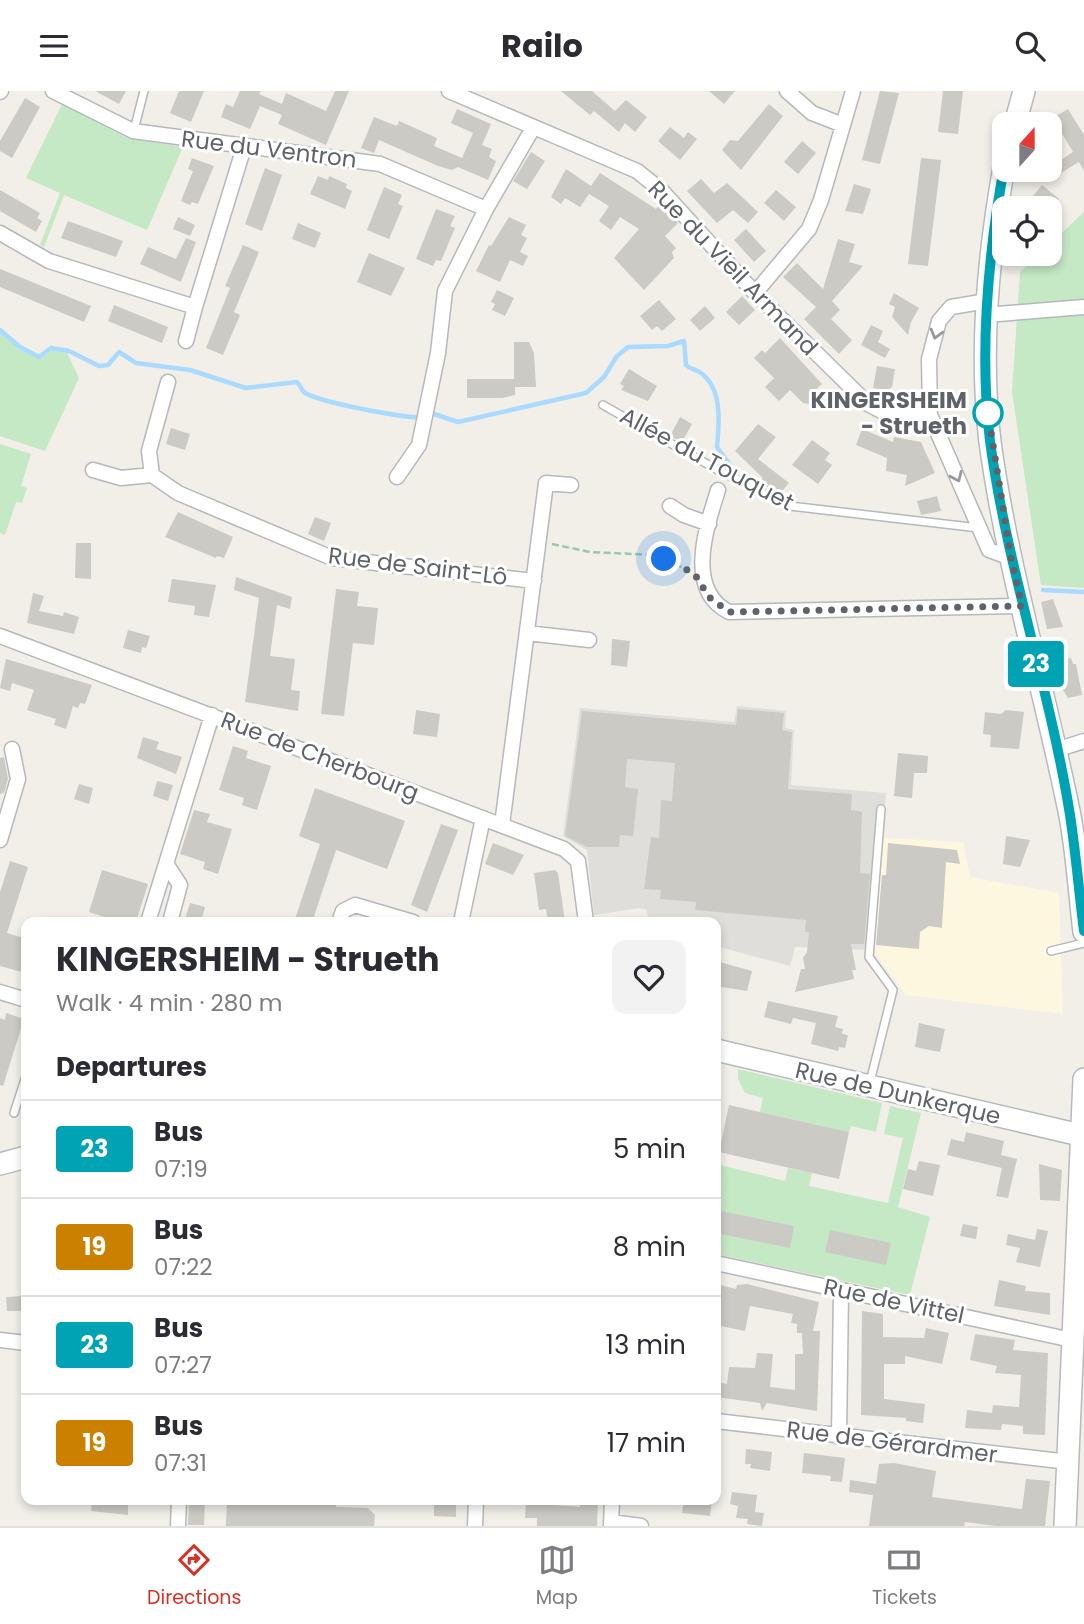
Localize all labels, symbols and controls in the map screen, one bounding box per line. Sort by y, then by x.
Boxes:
text: Railo [501,23,583,68]
icon: menu [35,27,73,65]
icon: search [1011,27,1049,65]
north arrow [992,112,1062,182]
map controls [992,112,1062,266]
street label: Rue du Ventron [179,122,359,176]
street label: Rue du Vieil Armand [641,173,825,363]
button: locate [992,196,1062,266]
one-way arrow [930,327,944,339]
place label: KINGERSHEIM - Strueth [811,384,967,442]
marker: KINGERSHEIM - Strueth [973,398,1003,428]
street label: Allée du Touquet [614,400,800,518]
one-way arrow [949,470,963,483]
street label: Rue de Saint-Lô [327,539,509,593]
your location [646,541,681,576]
line badge: 23 [1004,641,1068,687]
text: 23 [1022,647,1050,680]
street label: Rue de Cherbourg [216,704,424,808]
text: KINGERSHEIM - Strueth [56,936,440,983]
button: heart [612,940,686,1014]
text: Walk · 4 min · 280 m [56,987,283,1019]
text: Departures [56,1049,207,1085]
street label: Rue de Dunkerque [792,1054,1004,1132]
text: Bus [154,1114,203,1150]
text: 5 min [613,1131,686,1167]
text: 23 [80,1132,109,1165]
text: 07:19 [154,1153,208,1185]
text: Bus [154,1212,203,1248]
text: 8 min [613,1229,686,1265]
text: 19 [83,1230,106,1263]
text: 07:22 [154,1251,212,1283]
street label: Rue de Vittel [821,1270,967,1332]
text: Bus [154,1310,203,1346]
text: 13 min [606,1327,686,1363]
text: 23 [80,1328,109,1361]
text: 07:27 [154,1349,212,1381]
text: Bus [154,1408,203,1444]
street label: Rue de Gérardmer [785,1413,999,1471]
text: 17 min [607,1425,686,1461]
text: 19 [83,1426,106,1459]
text: 07:31 [154,1447,207,1479]
tab: Directions [147,1541,241,1612]
tab: Map [536,1541,578,1612]
tab: Tickets [872,1541,937,1612]

